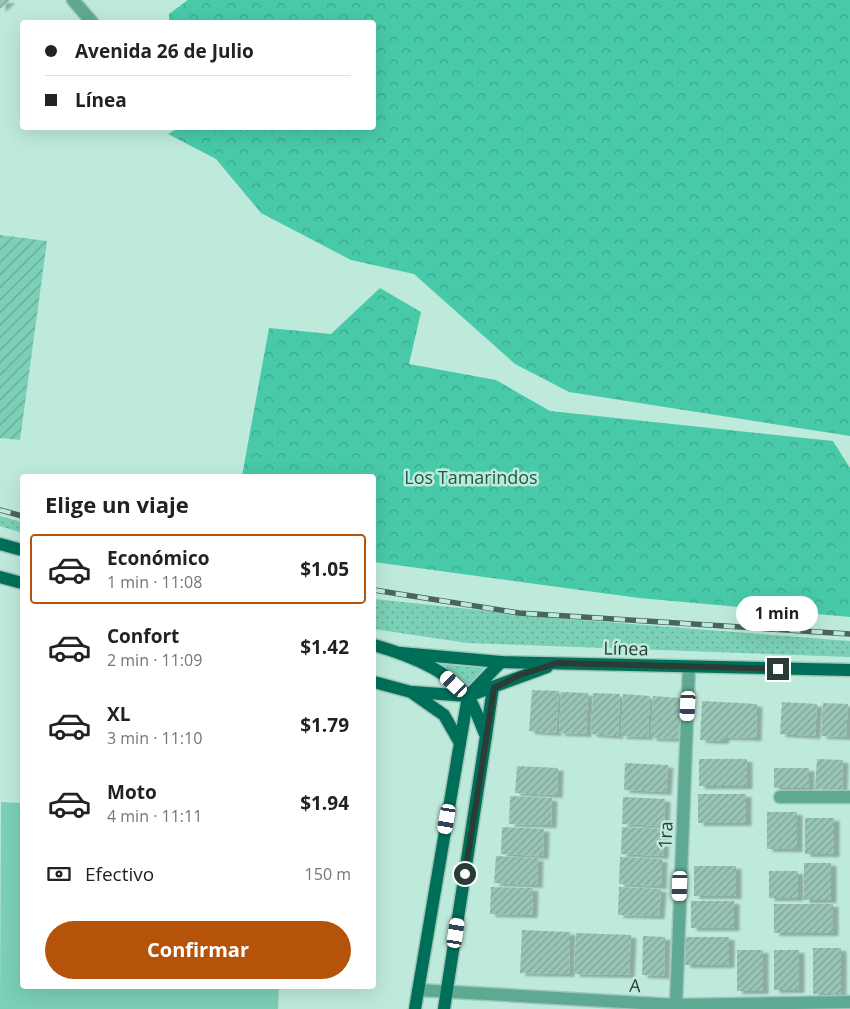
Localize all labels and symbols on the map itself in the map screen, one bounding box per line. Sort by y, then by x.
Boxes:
park label: Los Tamarindos [404,465,538,489]
callout: 1 min [737,596,819,632]
street label: Línea [603,636,649,660]
route end [767,658,789,680]
car [437,668,470,700]
car [679,691,696,721]
car [437,803,456,835]
street label: 1ra [653,821,677,849]
route start [454,863,476,885]
car [671,871,688,901]
car [446,917,465,949]
street label: A [629,973,642,997]

